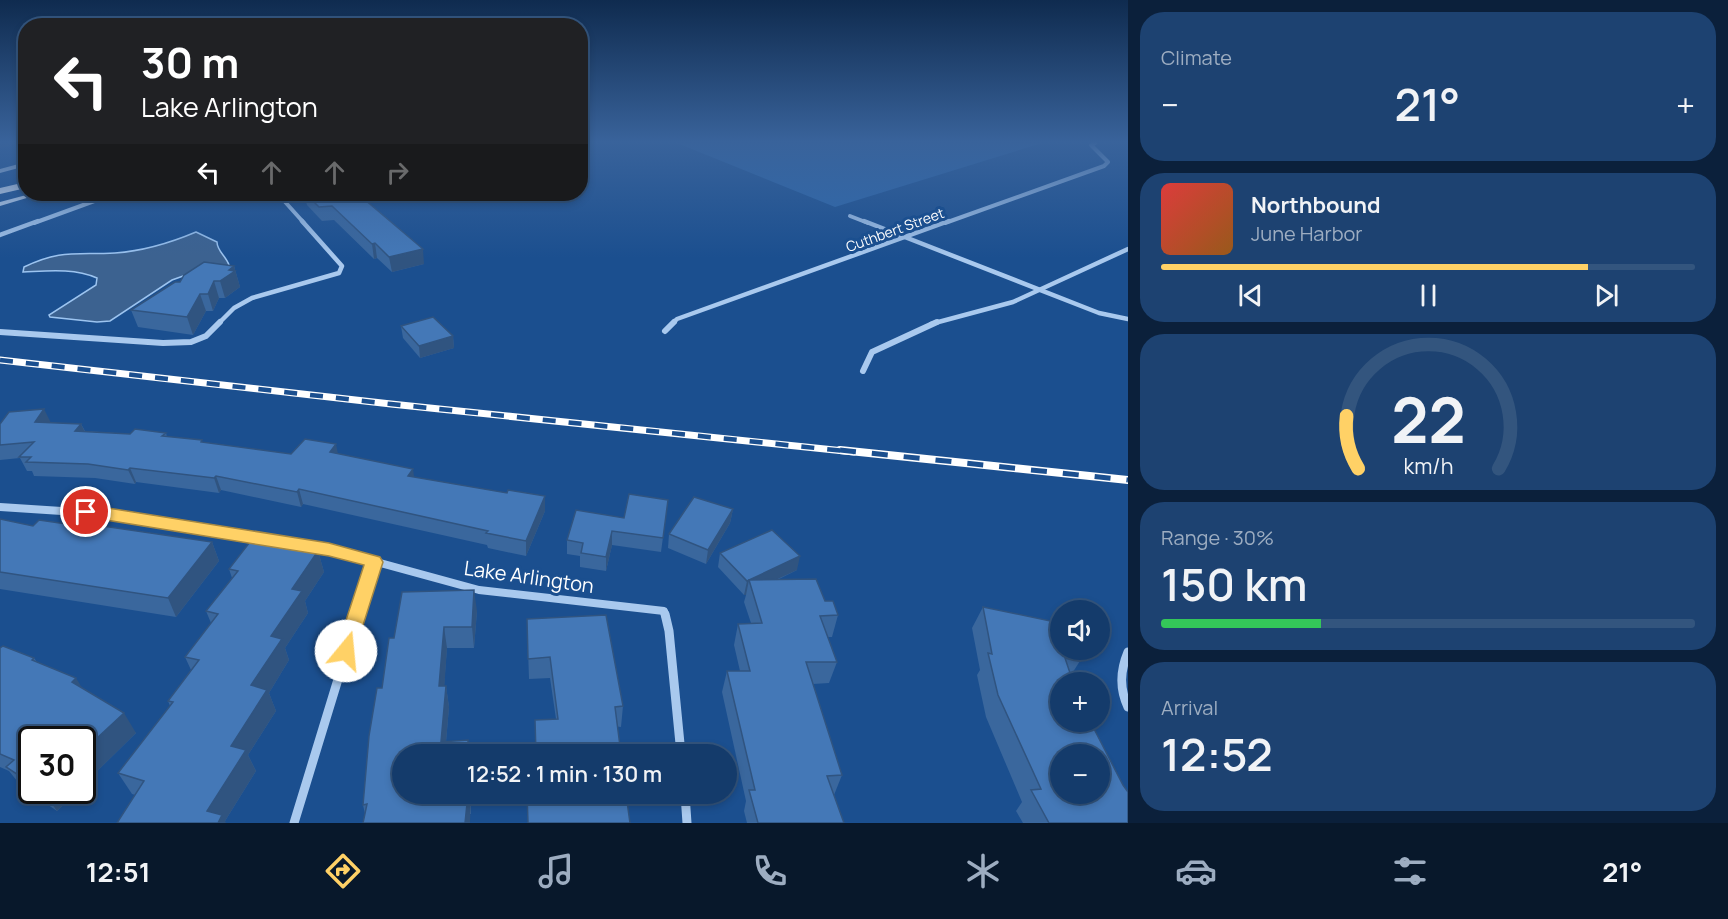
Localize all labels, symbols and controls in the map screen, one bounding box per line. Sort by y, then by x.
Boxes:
text: 30 m [141,33,239,91]
icon: left [42,42,120,120]
text: Climate [1161,44,1232,71]
text: 21° [1395,73,1460,135]
text: − [1161,82,1179,127]
text: + [1676,82,1695,127]
text: Lake Arlington [141,88,318,125]
icon: left [192,156,225,189]
icon: ahead [255,156,288,189]
icon: ahead [318,156,351,189]
icon: right [381,156,414,189]
text: Northbound [1251,190,1381,220]
street label: Cuthbert Street [843,203,947,256]
text: June Harbor [1251,220,1363,247]
icon: previous [1234,279,1267,312]
icon: pause [1412,279,1445,312]
icon: next [1590,279,1623,312]
text: 22 [1391,376,1465,462]
text: km/h [1403,451,1453,480]
pin [60,486,111,537]
icon: arrive [69,495,102,528]
text: Range · 30% [1161,524,1274,551]
text: 150 km [1161,553,1307,615]
street label: Lake Arlington [462,554,596,599]
map controls [1050,600,1110,804]
button: sound [1050,600,1110,660]
position arrow [314,619,378,683]
button: + [1050,672,1110,732]
text: Arrival [1161,694,1218,721]
text: 12:52 [1161,723,1273,785]
speed limit sign: 30 [18,726,96,804]
button: − [1050,744,1110,804]
text: 12:52 · 1 min · 130 m [467,759,662,789]
icon: directions [322,850,364,892]
icon: music [535,850,577,892]
icon: phone [749,850,791,892]
icon: climate [962,850,1004,892]
icon: car [1175,850,1217,892]
icon: filters [1389,850,1431,892]
text: 12:51 [86,853,151,890]
text: 21° [1602,853,1642,890]

